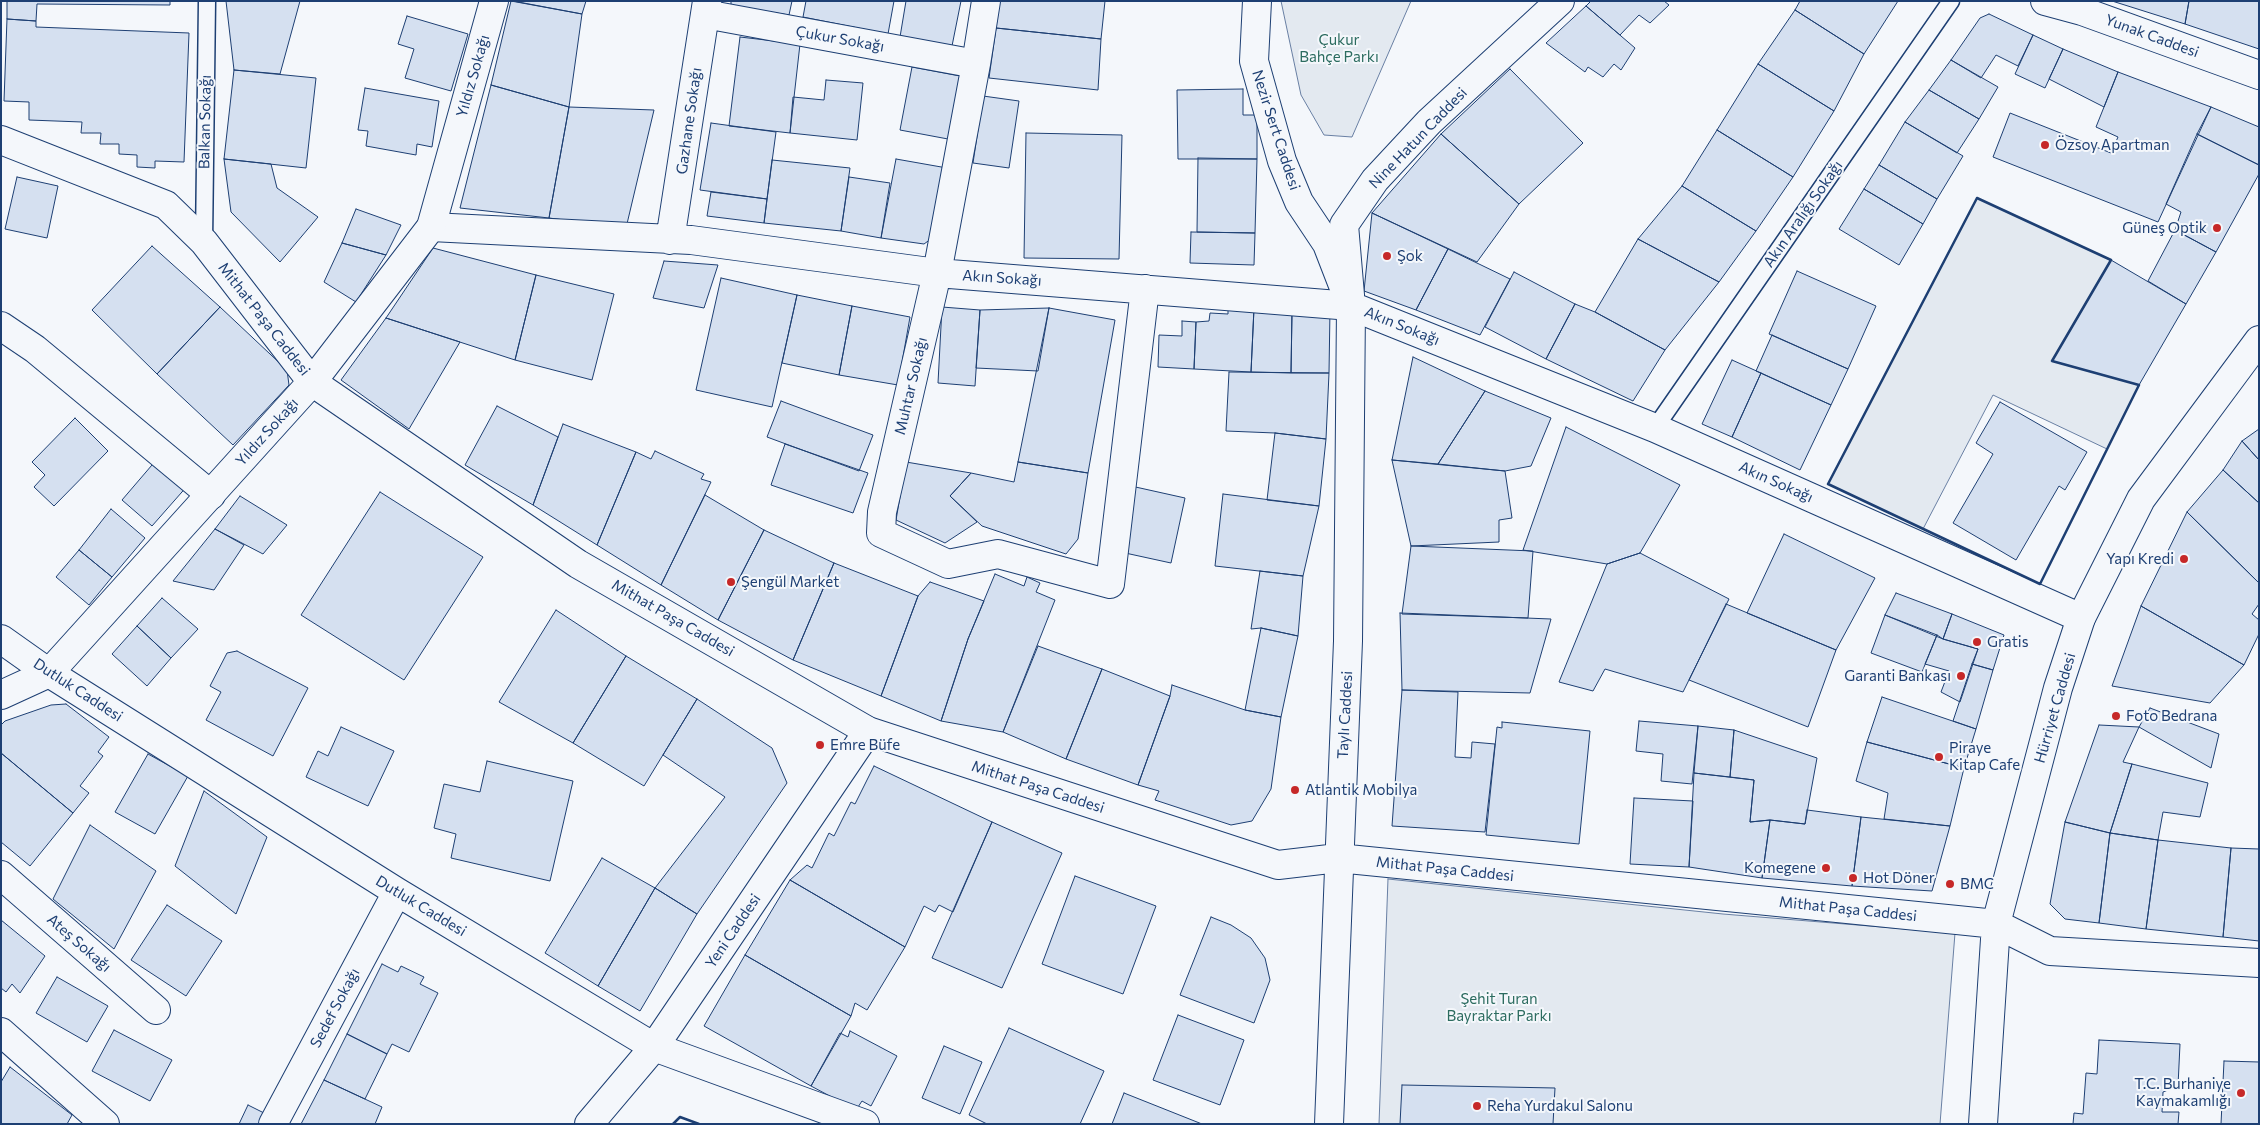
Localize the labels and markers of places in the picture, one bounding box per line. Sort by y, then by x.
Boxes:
place label: Özsoy Apartman [2055,136,2170,154]
marker: Özsoy Apartman [2039,139,2051,151]
place label: Güneş Optik [2122,219,2207,237]
marker: Güneş Optik [2211,222,2223,234]
place label: Şok [1397,247,1423,265]
marker: Şok [1381,250,1393,262]
place label: Yapı Kredi [2106,550,2174,568]
marker: Yapı Kredi [2178,553,2190,565]
place label: Şengül Market [741,573,839,591]
marker: Şengül Market [725,576,737,588]
place label: Gratis [1987,633,2029,651]
marker: Gratis [1971,636,1983,648]
place label: Garanti Bankası [1844,667,1951,685]
marker: Garanti Bankası [1955,670,1967,682]
place label: Foto Bedrana [2126,707,2217,725]
marker: Foto Bedrana [2110,710,2122,722]
place label: Emre Büfe [830,736,900,754]
marker: Emre Büfe [814,739,826,751]
place label: Piraye Kitap Cafe [1949,739,2020,774]
marker: Piraye Kitap Cafe [1933,751,1945,763]
place label: Atlantik Mobilya [1305,781,1417,799]
marker: Atlantik Mobilya [1289,784,1301,796]
place label: Komegene [1744,859,1816,877]
marker: Komegene [1820,862,1832,874]
place label: Hot Döner [1863,869,1935,887]
marker: Hot Döner [1847,872,1859,884]
place label: BMC [1960,875,1994,893]
marker: BMC [1944,878,1956,890]
place label: T.C. Burhaniye Kaymakamlığı [2134,1075,2231,1110]
marker: T.C. Burhaniye Kaymakamlığı [2235,1087,2247,1099]
place label: Reha Yurdakul Salonu [1487,1097,1633,1115]
marker: Reha Yurdakul Salonu [1471,1100,1483,1112]

